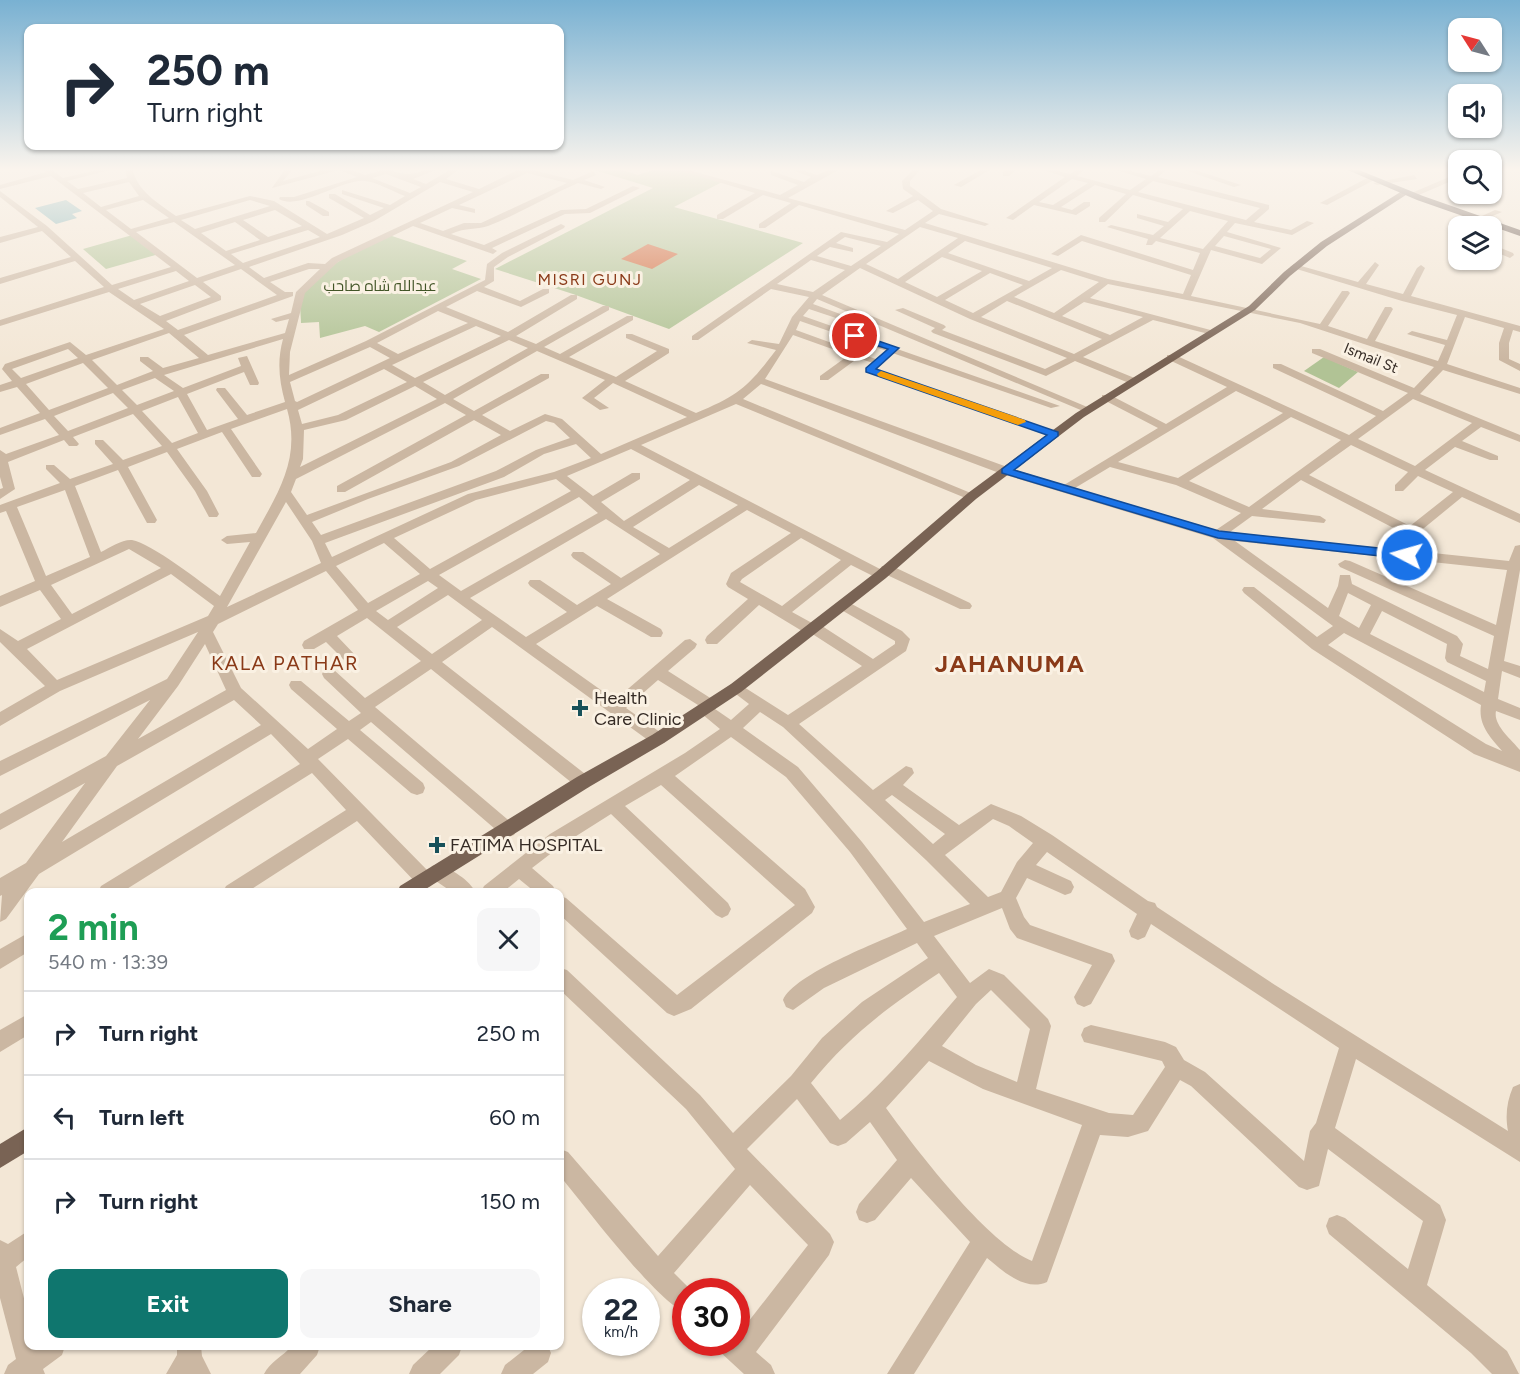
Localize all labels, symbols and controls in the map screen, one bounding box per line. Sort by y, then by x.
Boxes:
north arrow [1448,18,1502,72]
map controls [1448,18,1502,270]
text: 250 m [147,45,270,96]
icon: right [48,48,126,126]
button: sound [1448,84,1502,138]
text: Turn right [147,96,263,129]
button: search [1448,150,1502,204]
button: layers [1448,216,1502,270]
district label: MISRI GUNJ [537,270,643,289]
park label: عبداللہ شاہ صاحب [323,277,437,295]
pin [829,310,880,361]
icon: arrive [838,319,871,352]
street label: Ismail St [1341,339,1401,377]
position arrow [1375,523,1439,587]
district label: JAHANUMA [935,649,1085,678]
district label: KALA PATHAR [211,651,359,675]
place label: Health Care Clinic [594,687,682,730]
marker: Health Care Clinic [571,699,589,717]
place label: FATIMA HOSPITAL [450,834,603,856]
marker: FATIMA HOSPITAL [428,836,446,854]
text: 2 min [48,906,139,949]
button: close [477,908,540,971]
text: 540 m · 13:39 [48,950,168,974]
icon: right [48,1017,81,1050]
text: Turn right [99,1020,198,1047]
text: 250 m [477,1020,540,1047]
icon: left [48,1101,81,1134]
text: Turn left [99,1104,185,1131]
text: 60 m [489,1104,540,1131]
icon: right [48,1185,81,1218]
text: Turn right [99,1188,198,1215]
text: 150 m [480,1188,540,1215]
button: Exit [48,1269,288,1338]
button: Share [300,1269,540,1338]
speed limit sign: 30 [672,1278,750,1356]
text: 22 [604,1291,638,1328]
text: km/h [604,1323,638,1341]

